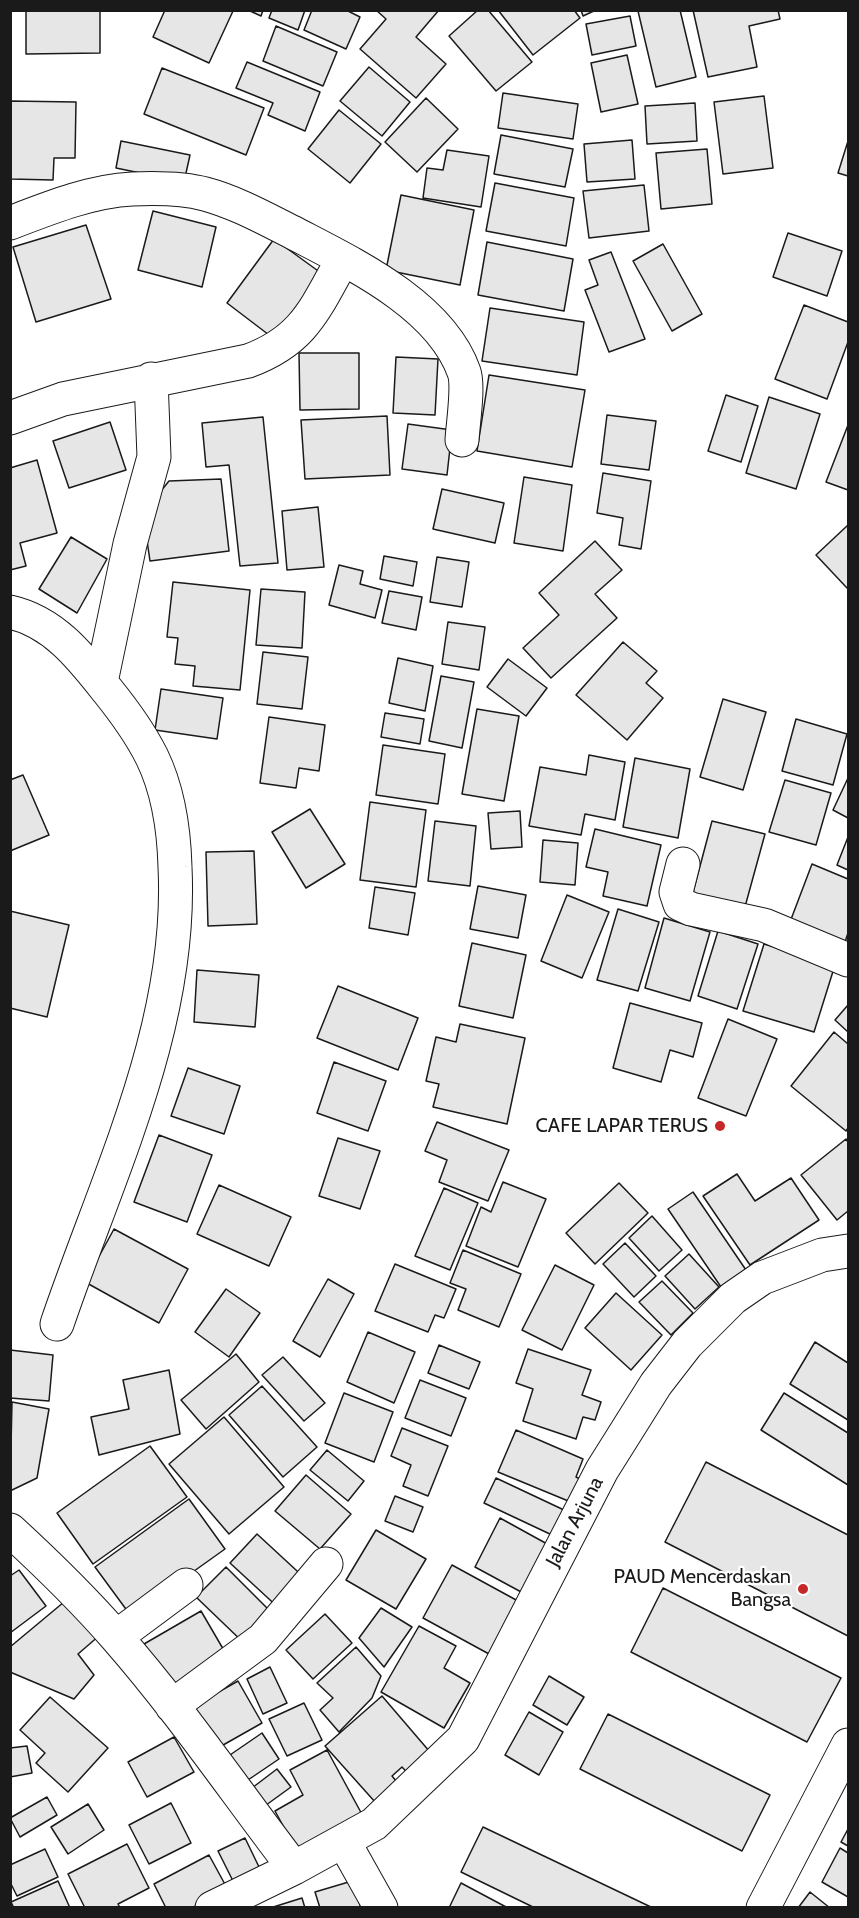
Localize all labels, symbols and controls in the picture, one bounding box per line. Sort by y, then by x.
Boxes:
place label: CAFE LAPAR TERUS [536,1114,708,1138]
marker: CAFE LAPAR TERUS [713,1119,727,1133]
street label: Jalan Arjuna [541,1473,609,1571]
place label: PAUD Mencerdaskan Bangsa [614,1565,791,1612]
marker: PAUD Mencerdaskan Bangsa [796,1582,810,1596]

